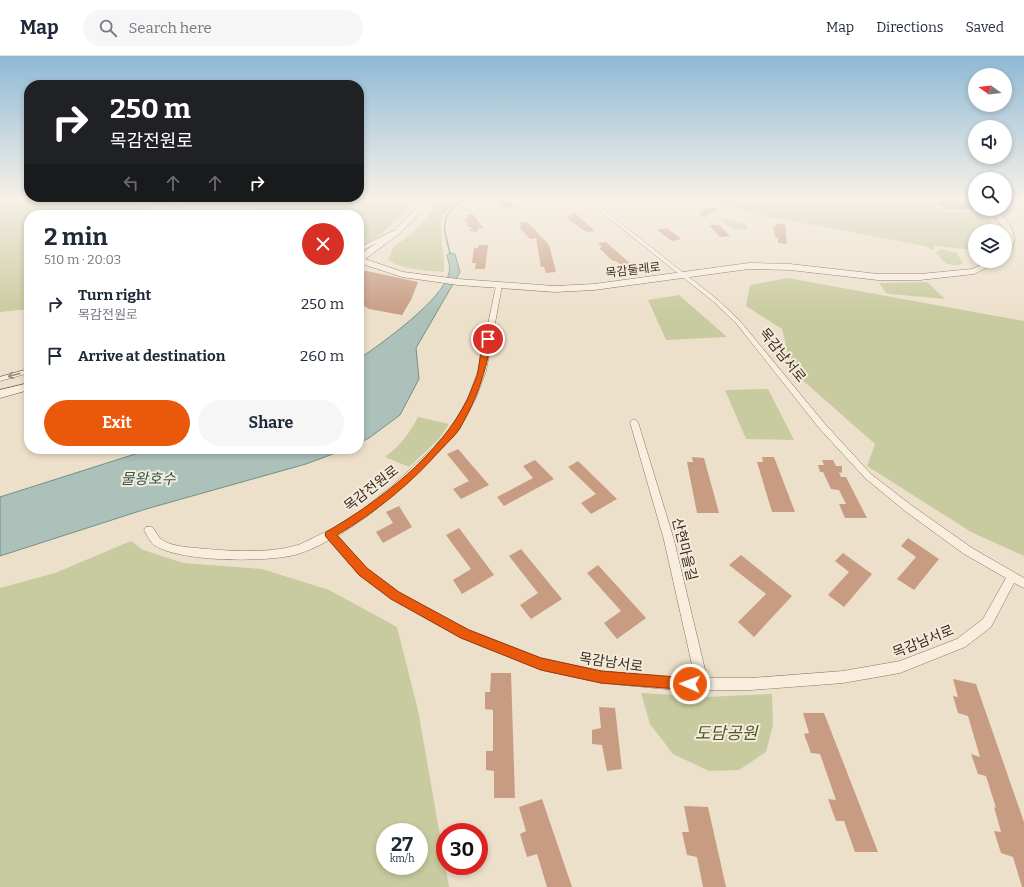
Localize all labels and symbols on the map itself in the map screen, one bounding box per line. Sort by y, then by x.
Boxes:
north arrow [968,68,1012,112]
street label: 목감둘레로 [605,260,661,280]
pin [471,322,505,356]
street label: 목감남서로 [756,325,810,386]
one-way arrow [8,372,21,379]
street label: 목감전원로 [341,462,402,515]
water label: 물왕호수 [120,470,177,488]
street label: 산현마을길 [668,516,701,582]
street label: 목감남서로 [890,621,956,661]
street label: 목감남서로 [578,650,644,675]
position arrow [669,663,711,705]
park label: 도담공원 [695,723,759,744]
speed limit sign: 30 [436,823,488,875]

